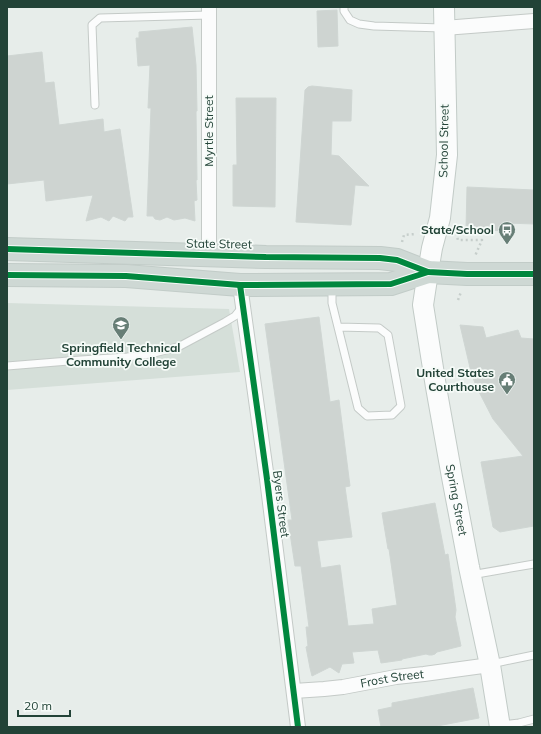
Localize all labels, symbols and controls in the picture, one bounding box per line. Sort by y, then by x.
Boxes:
street label: Myrtle Street [201,95,216,167]
street label: School Street [435,104,452,178]
bus stop icon: State/School [497,220,517,245]
place label: State/School [421,222,494,237]
street label: State Street [186,235,252,252]
school or university icon: Springfield Technical Community College [111,315,131,340]
place label: Springfield Technical Community College [62,340,181,369]
place label: United States Courthouse [416,365,494,394]
public building icon: United States Courthouse [497,370,517,395]
street label: Spring Street [443,463,471,537]
street label: Byers Street [270,470,293,538]
street label: Frost Street [359,666,425,691]
scale bar [18,692,70,718]
text: 20 m [24,698,52,713]

